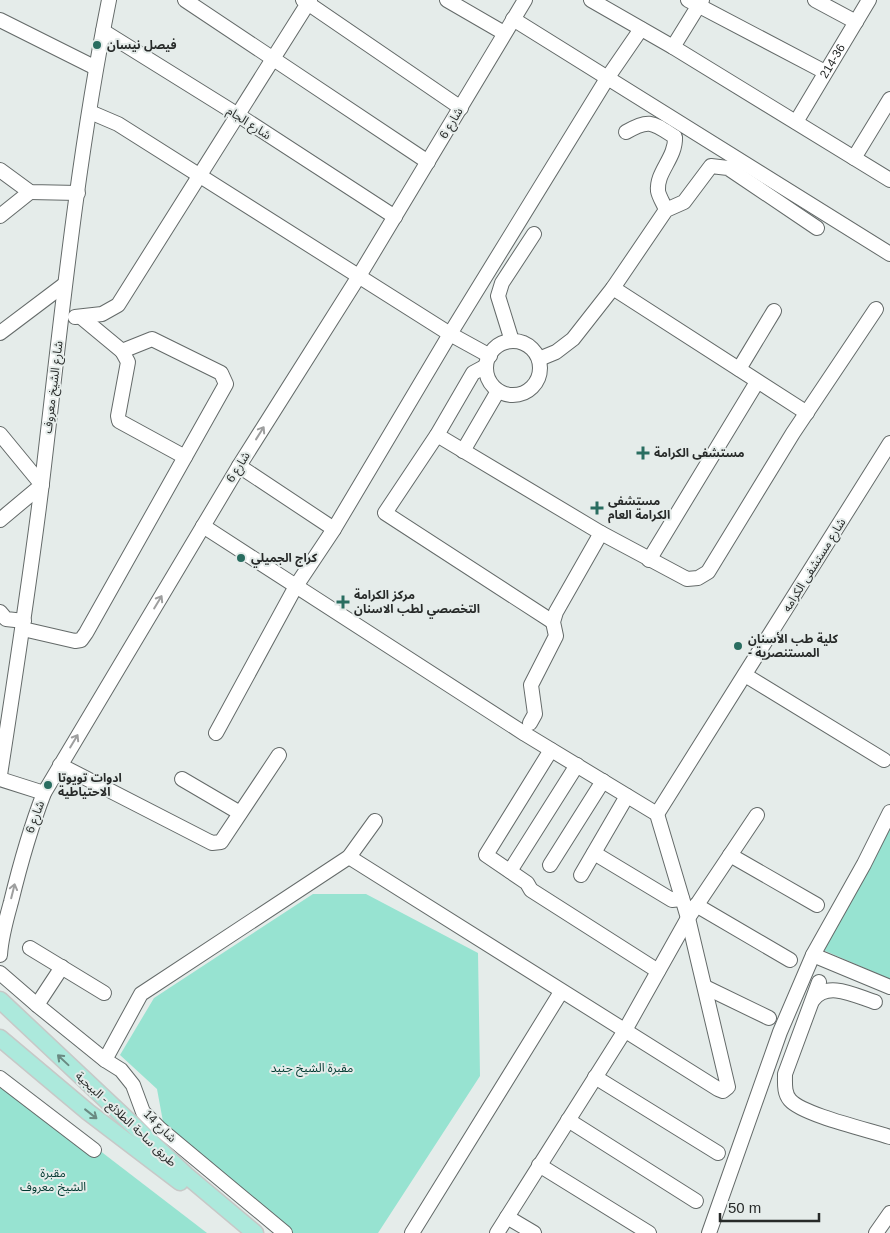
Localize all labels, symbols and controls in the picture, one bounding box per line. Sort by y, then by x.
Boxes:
place label: فيصل نيسان [107,38,177,52]
marker: فيصل نيسان [91,39,103,51]
street label: 214-36 [817,41,848,81]
street label: شارع الجام [223,104,274,144]
street label: شارع 6 [436,105,467,142]
street label: شارع الشيخ معروف [40,340,68,434]
one-way arrow [255,426,265,440]
marker: مستشفى الكرامة [636,446,650,460]
place label: مستشفى الكرامة [654,446,745,460]
street label: شارع 6 [223,449,254,486]
place label: مستشفى الكرامة العام [608,494,670,524]
marker: مستشفى الكرامة العام [590,501,604,515]
street label: شارع مستشفى الكرامه [780,516,850,615]
place label: كراج الجميلي [251,551,318,568]
marker: كراج الجميلي [235,552,247,564]
place label: مركز الكرامة التخصصي لطب الاسنان [354,588,480,619]
one-way arrow [153,595,163,609]
marker: مركز الكرامة التخصصي لطب الاسنان [336,595,350,609]
place label: كلية طب الأسنان - المستنصرية [748,632,839,660]
marker: كلية طب الأسنان - المستنصرية [732,640,744,652]
one-way arrow [70,735,80,749]
place label: ادوات تويوتا الاحتياطية [58,771,122,799]
marker: ادوات تويوتا الاحتياطية [42,779,54,791]
street label: شارع 6 [23,799,49,836]
one-way arrow [9,883,19,899]
one-way arrow [57,1054,70,1066]
park label: مقبرة الشيخ جنيد [271,1061,353,1077]
street label: طريق ساحة الطلائع - البيجية [71,1069,179,1171]
street label: شارع 14 [139,1107,179,1147]
one-way arrow [84,1109,97,1120]
park label: مقبرة الشيخ معروف [20,1166,86,1196]
scale bar [720,1190,819,1222]
text: 50 m [728,1199,761,1216]

